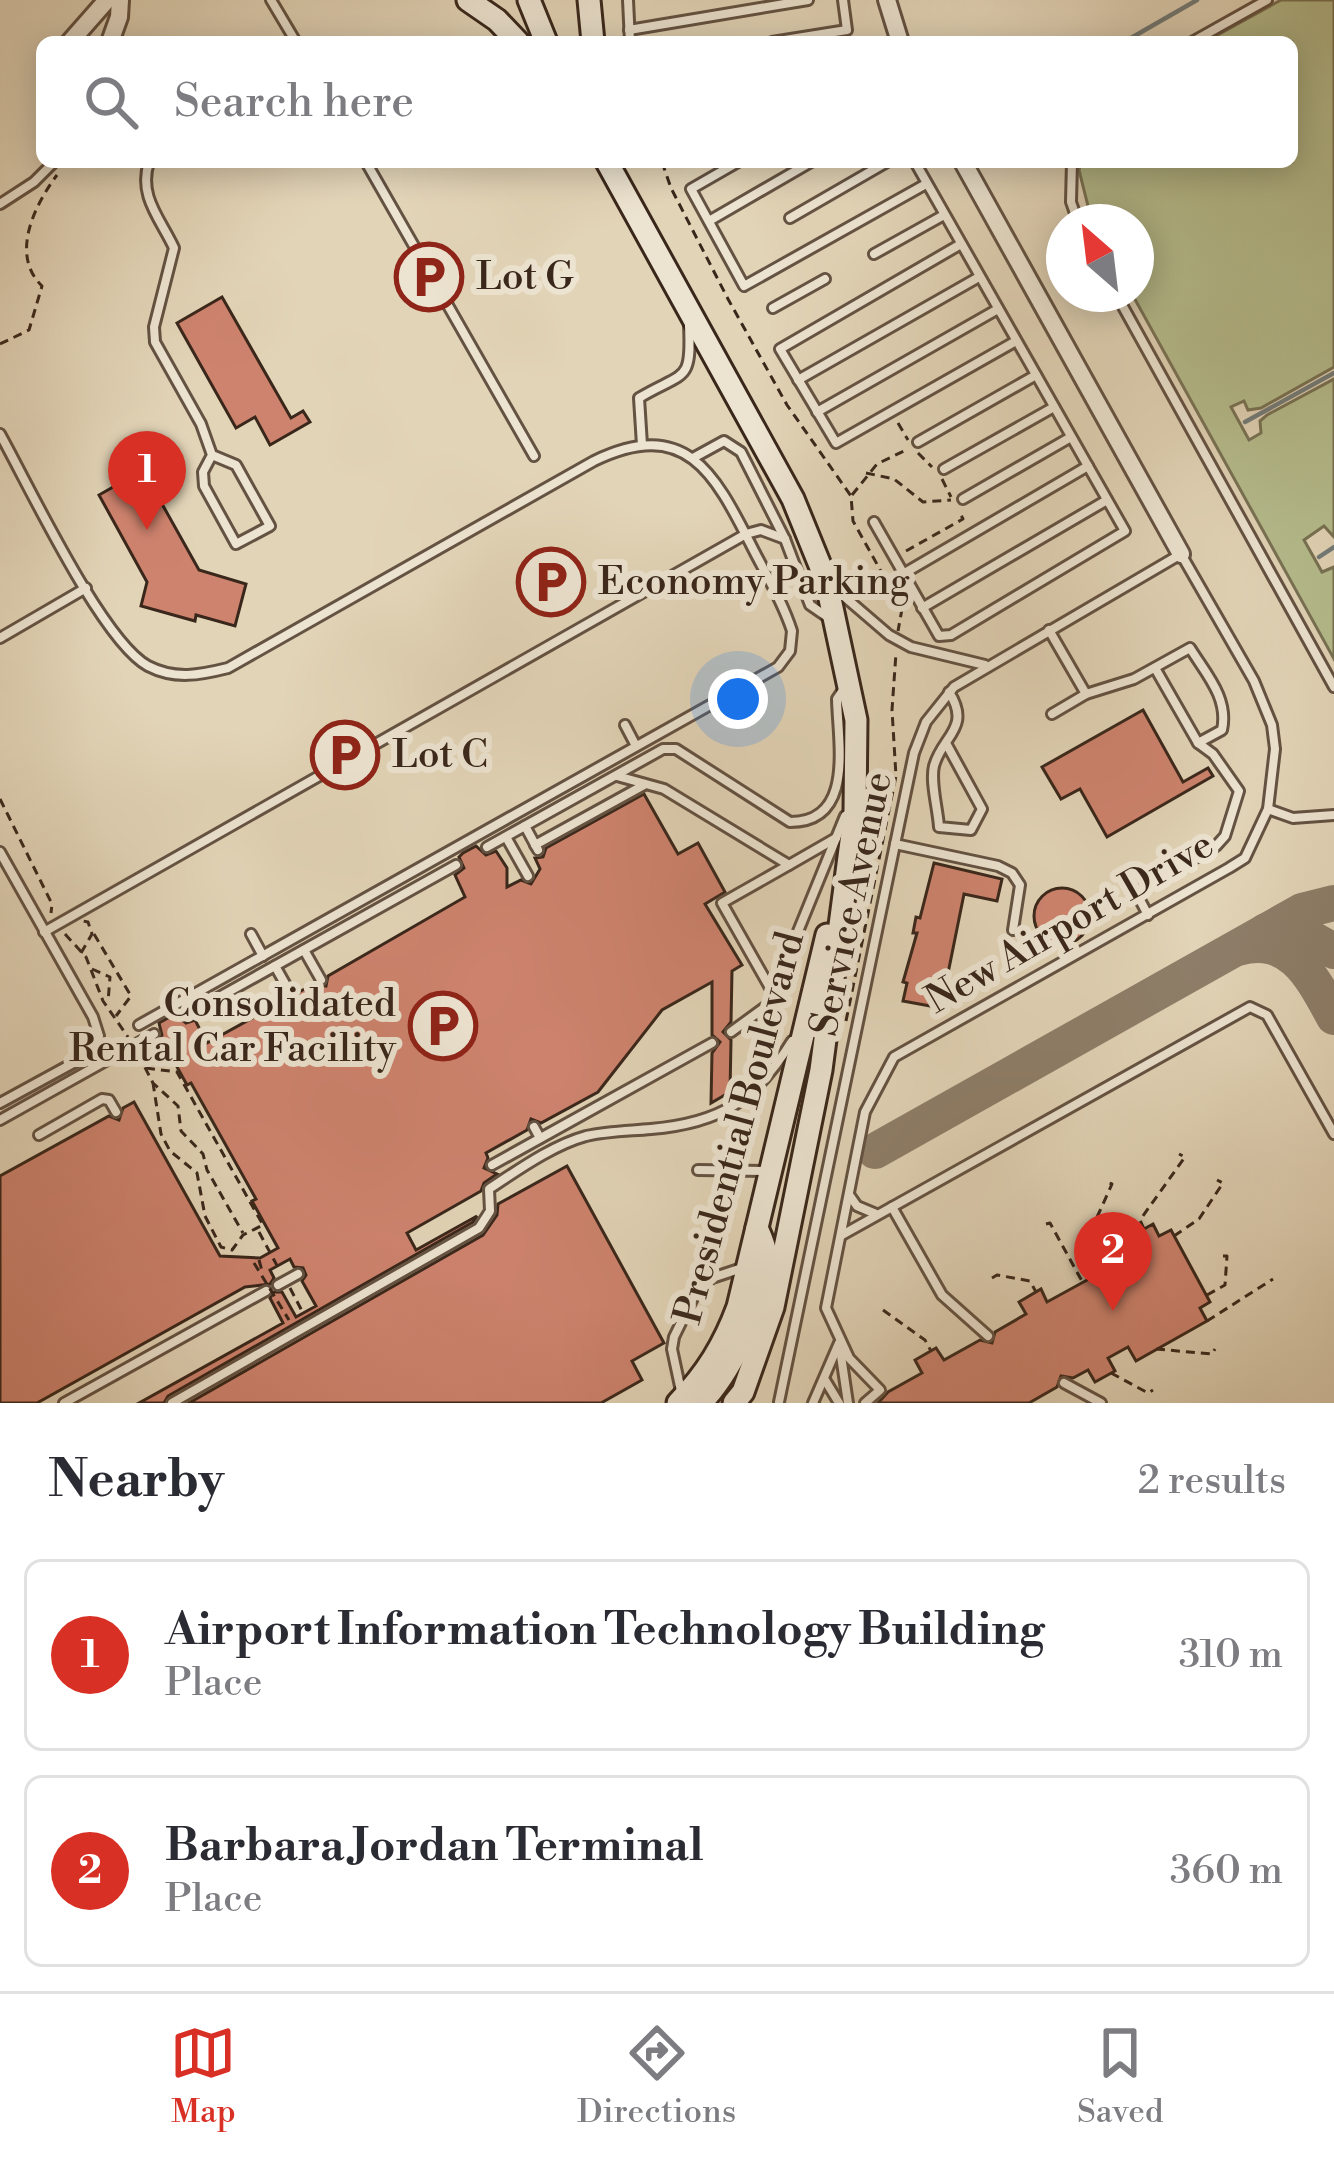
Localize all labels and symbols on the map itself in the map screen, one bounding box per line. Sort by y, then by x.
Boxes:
north arrow [1046,204,1154,312]
parking icon: Lot G [394,242,464,312]
place label: Lot G [476,253,574,302]
pin: 1 [108,431,186,530]
parking icon: Economy Parking [516,547,586,617]
place label: Economy Parking [598,558,910,607]
your location [708,669,768,729]
parking icon: Lot C [310,720,380,790]
place label: Lot C [392,731,488,780]
street label: Service Avenue [800,767,904,1041]
street label: New Airport Drive [917,821,1223,1025]
street label: Presidential Boulevard [664,926,816,1330]
place label: Consolidated Rental Car Facility [69,980,397,1074]
parking icon: Consolidated Rental Car Facility [408,991,478,1061]
pin: 2 [1074,1212,1152,1311]

